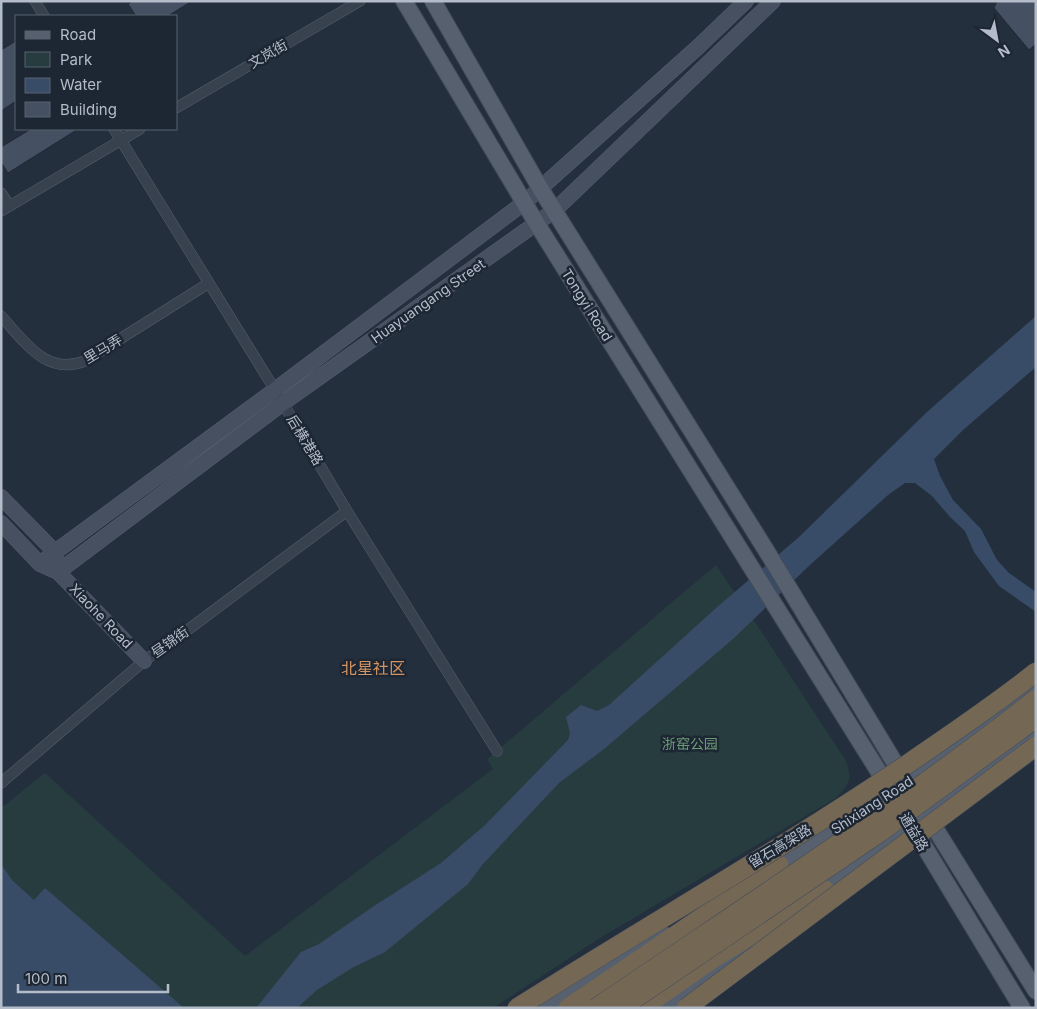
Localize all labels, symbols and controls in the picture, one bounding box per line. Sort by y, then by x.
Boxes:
legend [15,15,178,130]
north arrow [972,15,1022,65]
text: Road [60,25,96,44]
street label: 文岚街 [245,36,290,71]
text: N [995,41,1013,61]
text: Park [60,50,93,69]
text: Water [60,75,102,94]
text: Building [60,100,117,119]
street label: Huayuangang Street [367,255,488,346]
street label: Tongyi Road [558,265,616,344]
street label: 里马弄 [80,330,125,367]
street label: 后横港路 [284,411,327,468]
street label: Xiaohe Road [66,580,136,652]
street label: 昼锦街 [148,623,192,661]
district label: 北星社区 [341,658,405,678]
park label: 浙窑公园 [662,735,718,752]
street label: Shixiang Road [828,772,916,837]
street label: 通益路 [896,809,933,854]
street label: 留石高架路 [745,820,814,871]
scale bar [18,962,168,994]
text: 100 m [25,969,67,988]

